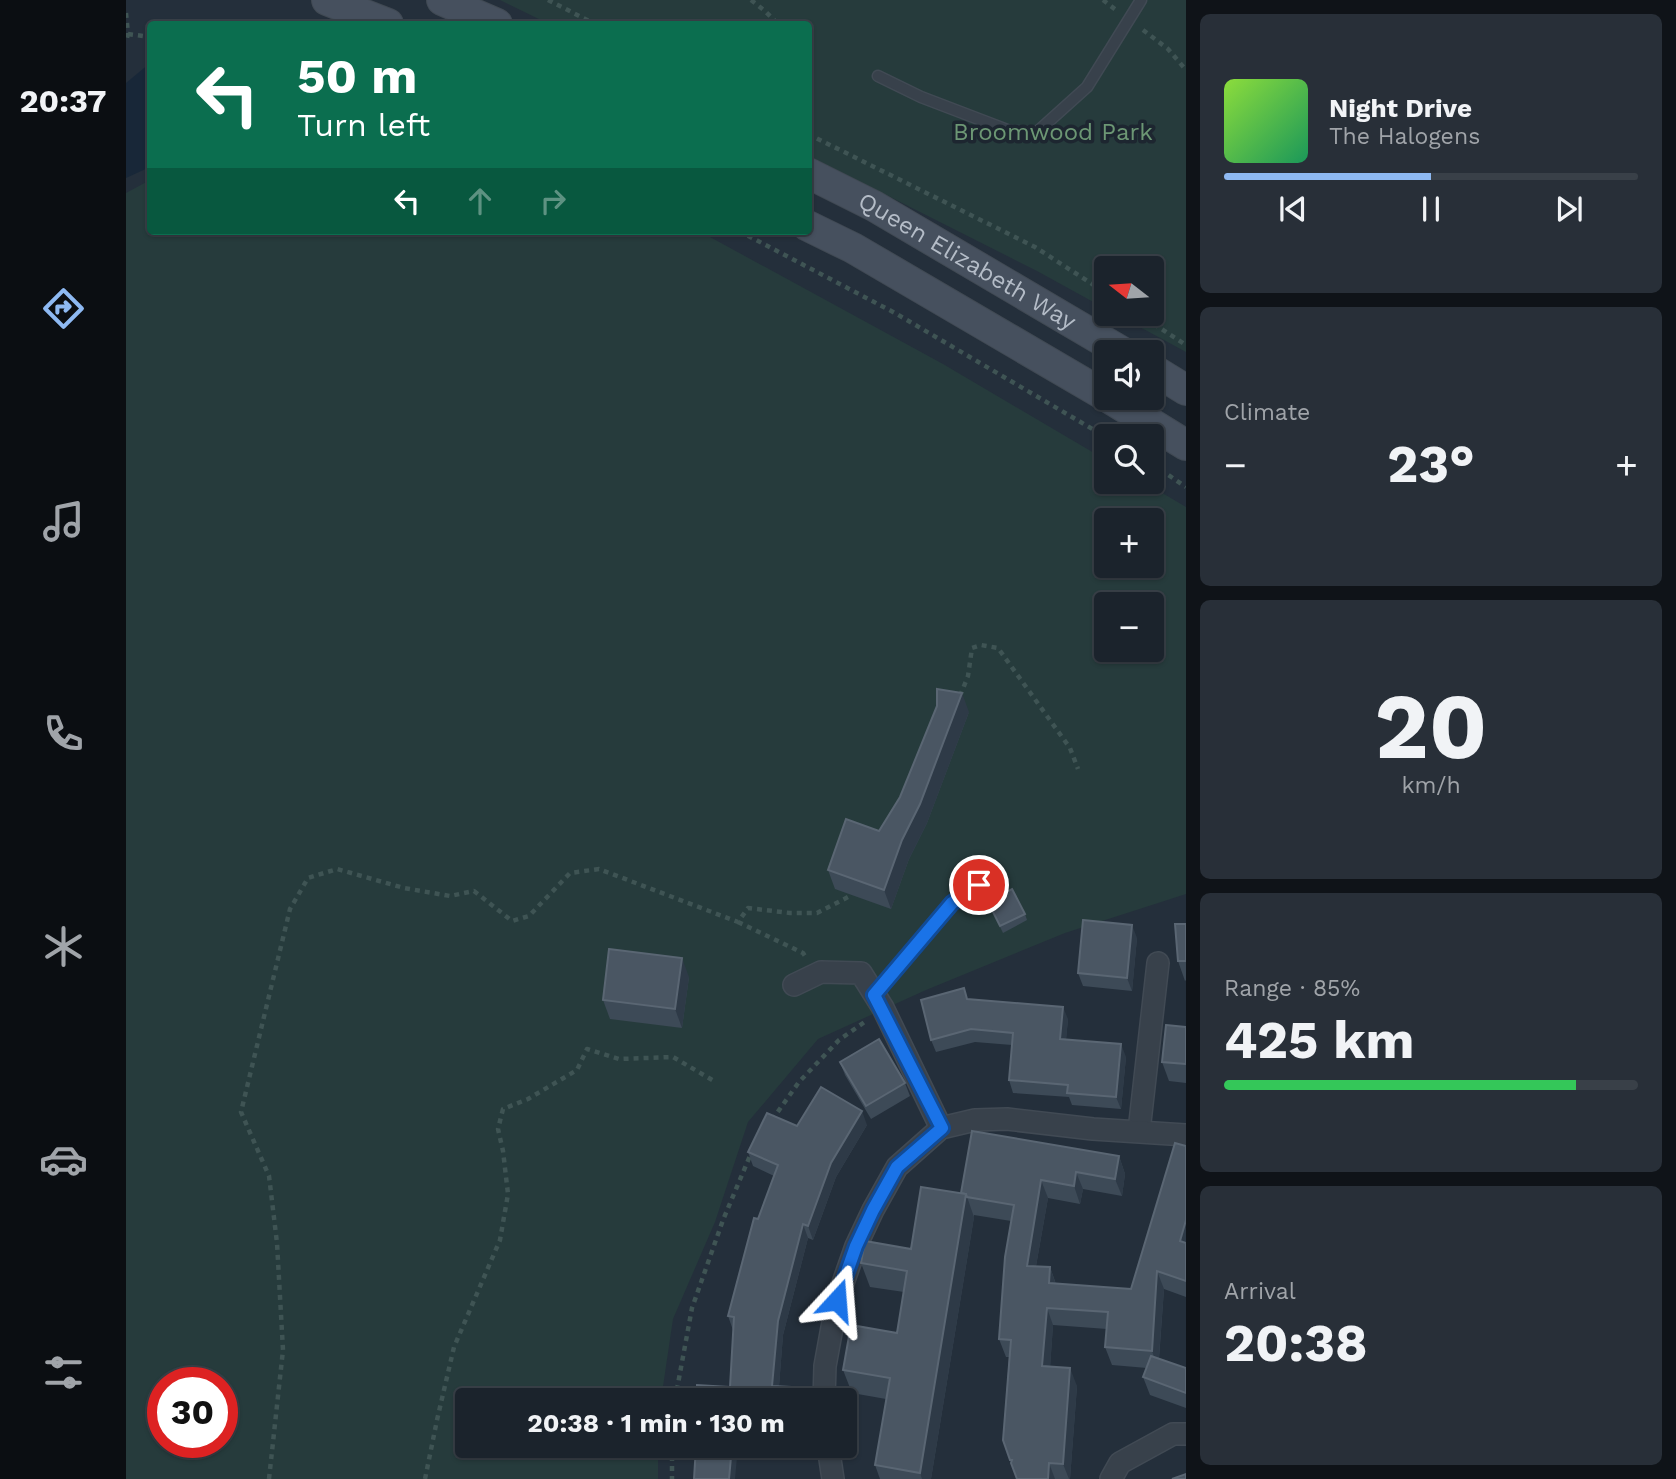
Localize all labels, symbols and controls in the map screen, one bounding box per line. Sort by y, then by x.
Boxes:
text: 50 m [297,47,417,105]
icon: left [182,49,273,140]
text: 20:37 [20,82,106,120]
text: Night Drive [1329,93,1472,123]
text: Turn left [297,106,430,144]
park label: Broomwood Park [953,118,1153,146]
text: The Halogens [1329,123,1480,150]
icon: left [388,182,426,220]
icon: ahead [461,182,499,220]
icon: right [534,182,572,220]
street label: Queen Elizabeth Way [854,187,1082,336]
icon: previous [1274,190,1312,228]
icon: pause [1412,190,1450,228]
icon: next [1550,190,1588,228]
north arrow [1094,256,1164,326]
map controls [1094,256,1164,662]
icon: directions [39,284,88,333]
button: sound [1094,340,1164,410]
text: Climate [1224,399,1310,426]
button: search [1094,424,1164,494]
text: 23° [1387,434,1475,495]
text: − [1224,443,1247,487]
text: + [1615,443,1638,487]
icon: music [39,497,88,546]
button: + [1094,508,1164,578]
button: − [1094,592,1164,662]
text: 20 [1375,673,1487,780]
icon: phone [39,709,88,758]
text: km/h [1401,772,1461,799]
pin [949,855,1009,915]
icon: arrive [960,866,998,904]
icon: climate [39,922,88,971]
text: Range · 85% [1224,975,1360,1002]
text: 425 km [1224,1010,1414,1071]
icon: car [39,1135,88,1184]
position arrow [800,1263,874,1337]
text: Arrival [1224,1278,1296,1305]
text: 20:38 [1224,1313,1368,1374]
icon: filters [39,1348,88,1397]
speed limit sign: 30 [147,1367,238,1458]
text: 20:38 · 1 min · 130 m [527,1408,785,1438]

